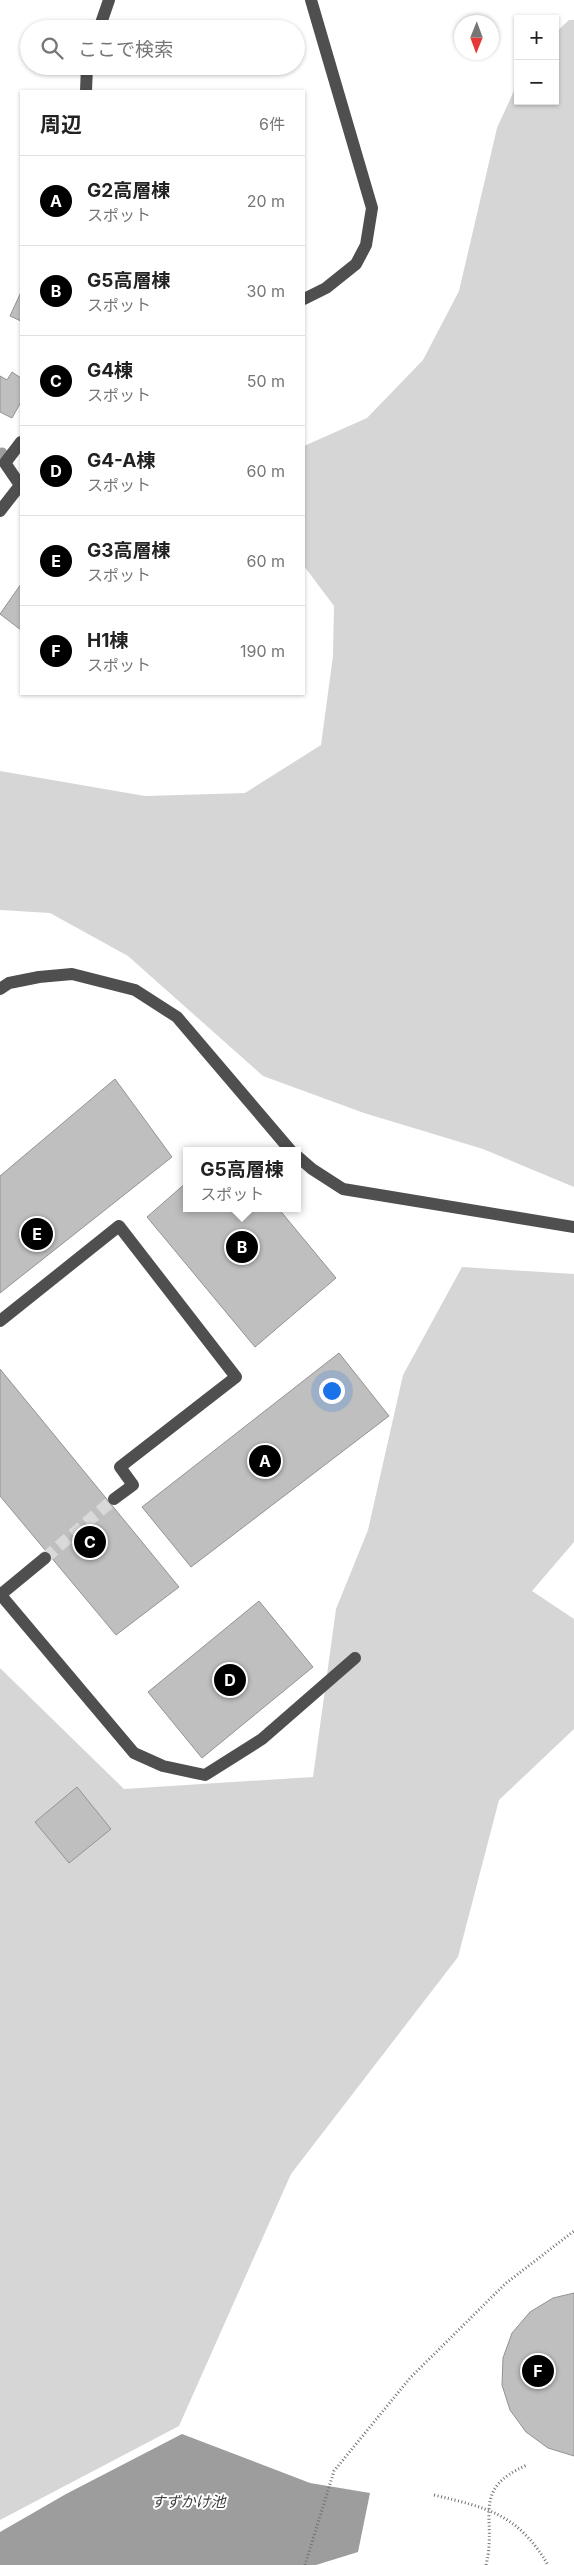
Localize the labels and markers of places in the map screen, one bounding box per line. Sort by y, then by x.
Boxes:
pin: E [21,1215,53,1253]
pin: B [226,1228,258,1266]
pin: A [249,1442,281,1480]
pin: C [74,1523,106,1561]
pin: D [214,1661,246,1699]
pin: F [522,2352,554,2390]

